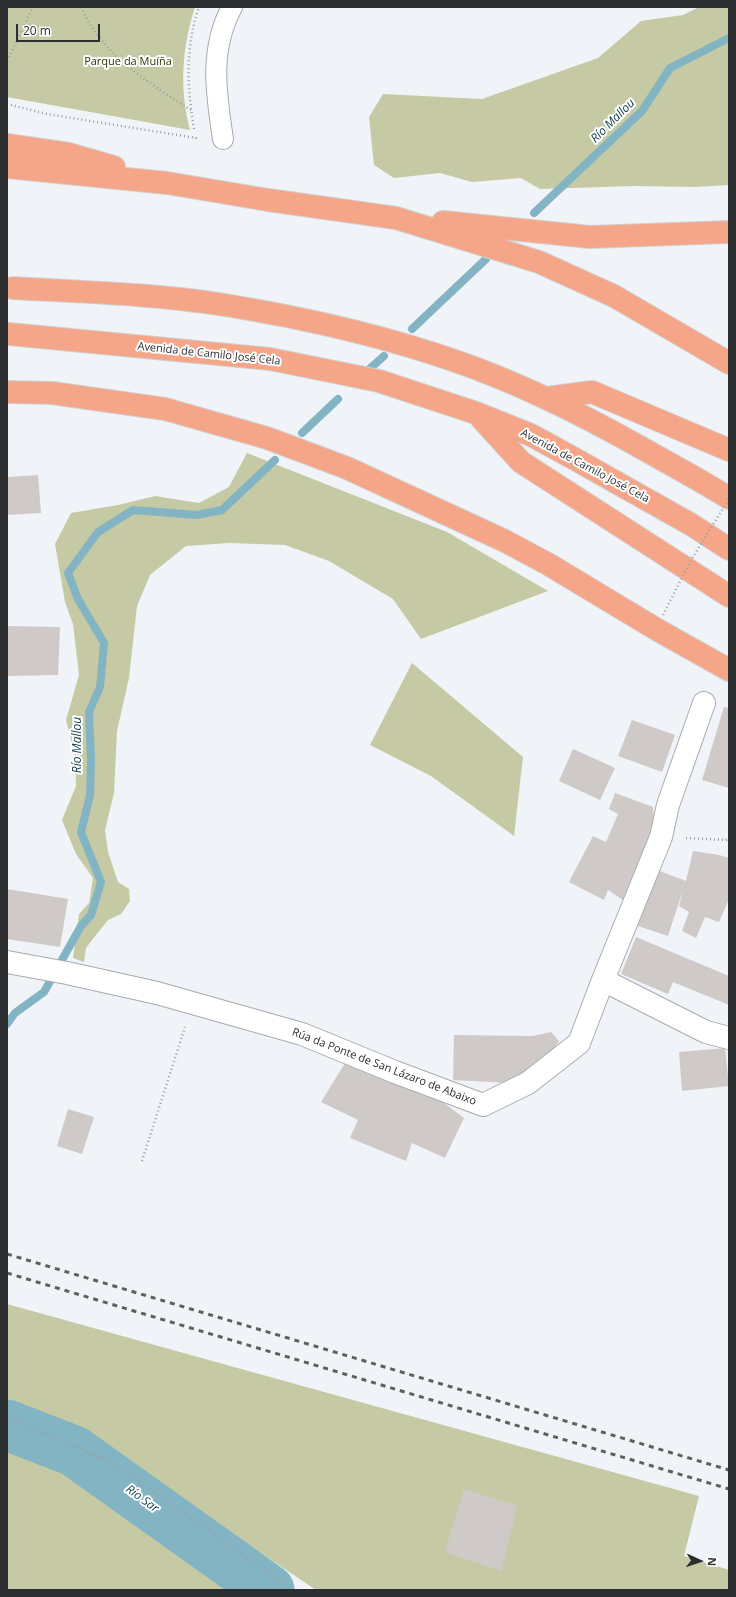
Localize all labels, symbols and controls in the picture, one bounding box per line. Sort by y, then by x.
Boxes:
scale bar [18,16,102,42]
text: 20 m [23,22,51,39]
park label: Parque da Muíña [84,55,172,69]
water label: Río Mallou [588,96,638,146]
street label: Avenida de Camilo José Cela [137,340,281,368]
street label: Avenida de Camilo José Cela [518,426,652,506]
water label: Río Mallou [71,717,85,773]
street label: Rúa da Ponte de San Lázaro de Abaixo [290,1026,478,1108]
water label: Río Sar [123,1482,161,1516]
north arrow [680,1541,720,1581]
text: N [705,1557,720,1567]

